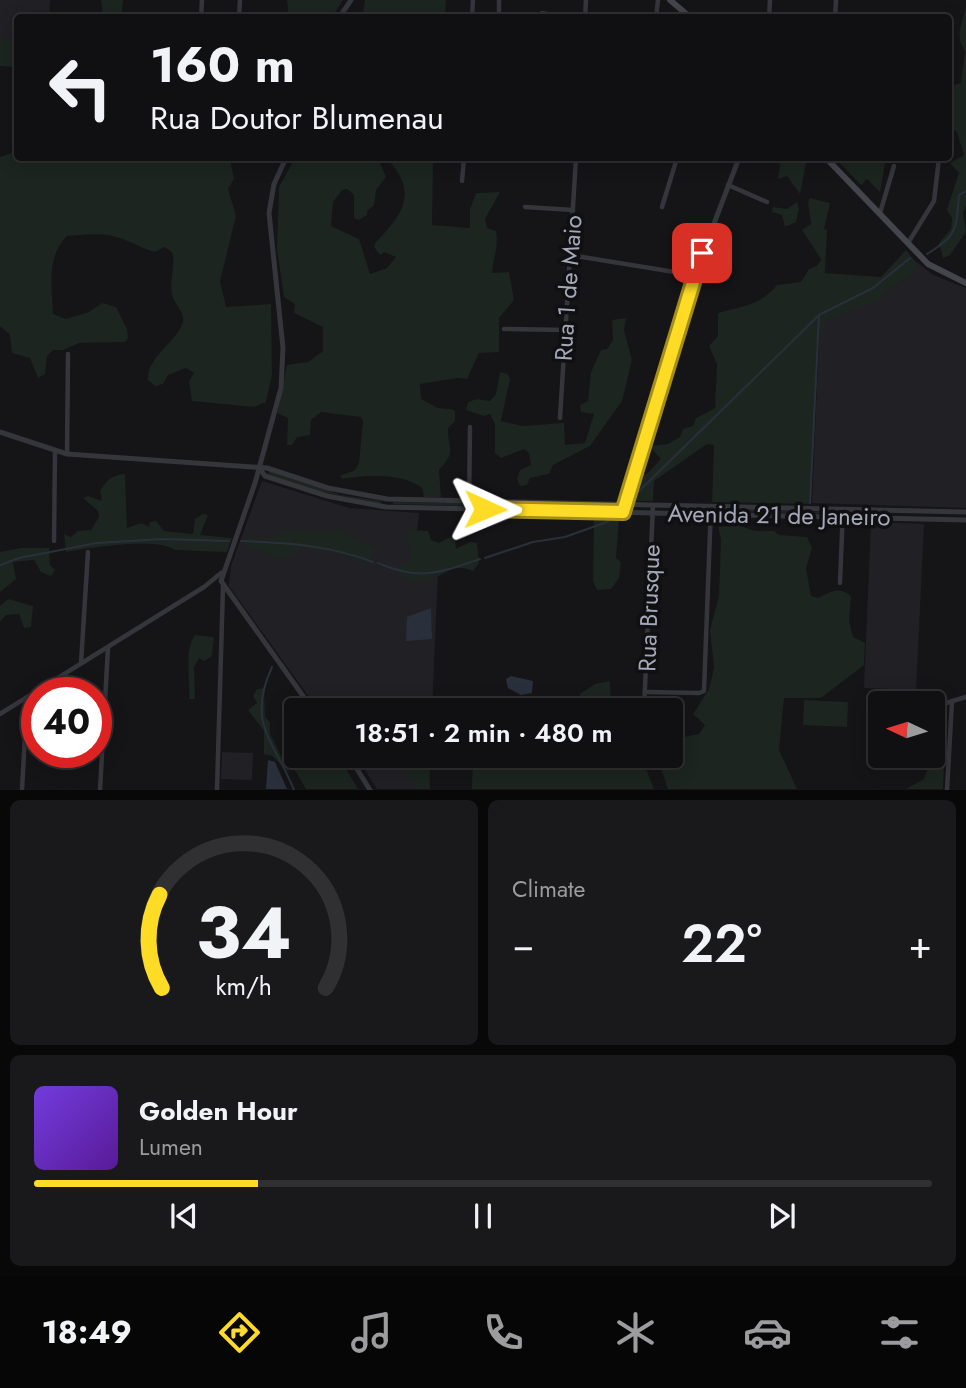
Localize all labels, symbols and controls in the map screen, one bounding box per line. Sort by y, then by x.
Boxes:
text: 160 m [150,30,295,100]
icon: left [35,42,126,133]
text: Rua Doutor Blumenau [150,95,444,141]
street label: Rua 1 de Maio [545,214,591,362]
pin [672,223,732,283]
icon: arrive [683,234,721,272]
position arrow [448,472,522,546]
street label: Avenida 21 de Janeiro [667,496,891,534]
street label: Rua Brusque [629,544,669,672]
speed limit sign: 40 [21,677,112,768]
north arrow [868,691,945,768]
map controls [868,691,945,768]
text: 18:51 · 2 min · 480 m [354,714,613,752]
text: Climate [512,872,585,906]
text: 34 [196,881,292,986]
text: 22° [681,906,762,982]
text: − [512,917,534,972]
text: + [909,917,932,972]
text: km/h [216,968,272,1004]
text: Golden Hour [139,1092,298,1130]
text: Lumen [139,1130,203,1164]
icon: previous [165,1197,203,1235]
icon: pause [464,1197,502,1235]
icon: next [763,1197,801,1235]
icon: directions [215,1308,264,1357]
icon: music [347,1308,396,1357]
icon: phone [479,1308,528,1357]
icon: climate [611,1308,660,1357]
icon: car [743,1308,792,1357]
icon: filters [875,1308,924,1357]
text: 18:49 [42,1309,132,1355]

